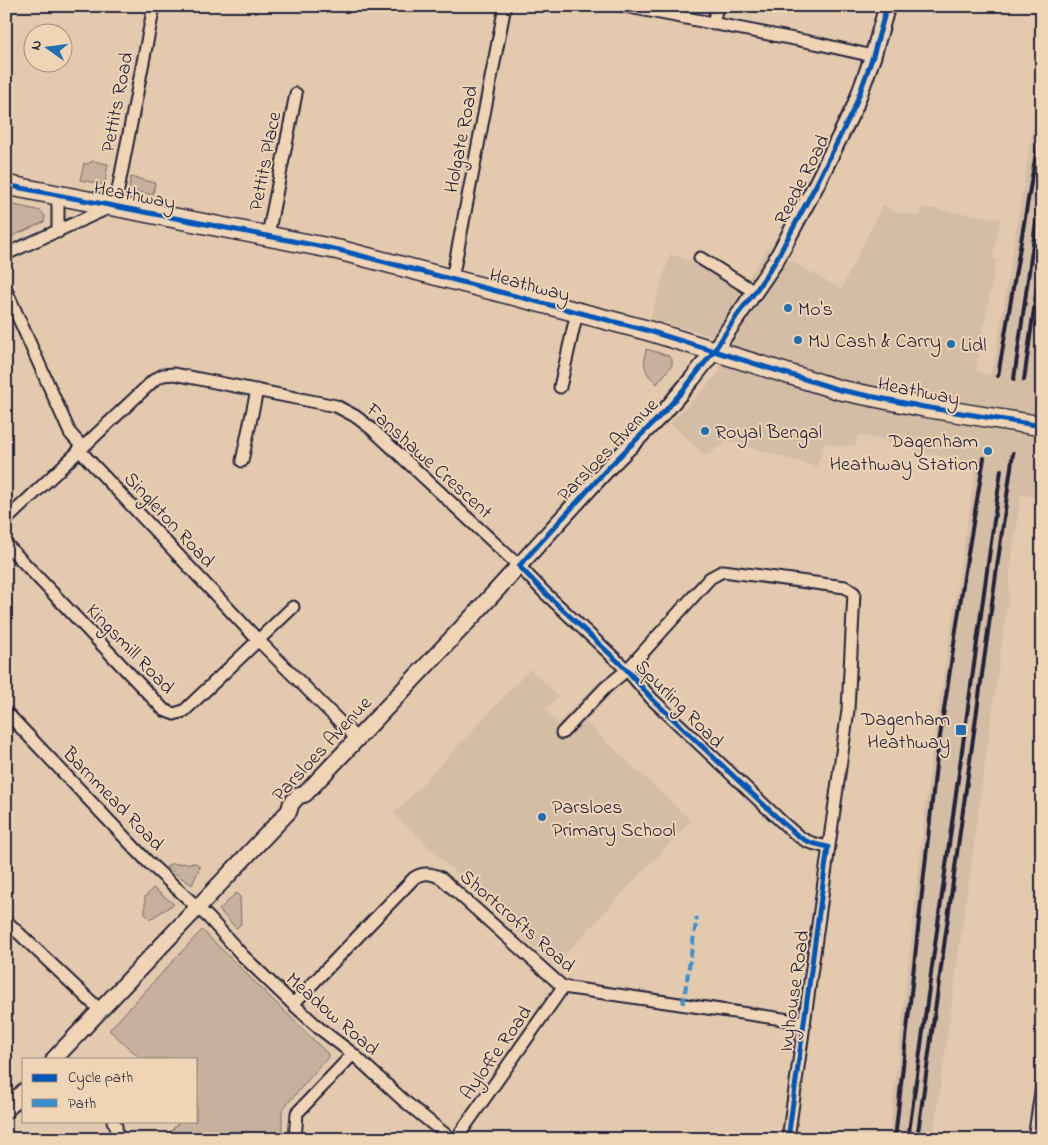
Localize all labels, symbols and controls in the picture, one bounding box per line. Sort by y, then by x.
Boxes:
north arrow [22,22,72,72]
text: N [26,38,48,52]
street label: Pettits Road [95,50,142,155]
street label: Holgate Road [438,83,488,196]
street label: Pettits Place [243,109,290,214]
street label: Reede Road [768,130,838,230]
street label: Heathway [91,174,178,219]
street label: Heathway [486,262,573,311]
place label: Mo's [798,296,833,325]
marker: Mo's [782,302,794,314]
place label: MJ Cash & Carry [808,328,941,357]
place label: Lidl [961,332,987,361]
marker: MJ Cash & Carry [792,334,804,346]
marker: Lidl [945,338,957,350]
street label: Heathway [875,370,962,415]
street label: Parsloes Avenue [551,392,666,509]
street label: Fanshawe Crescent [358,396,498,527]
place label: Royal Bengal [715,419,822,449]
marker: Royal Bengal [699,425,711,437]
place label: Dagenham Heathway Station [829,428,978,480]
marker: Dagenham Heathway Station [982,445,994,457]
street label: Singleton Road [115,466,220,576]
street label: Kingsmill Road [78,598,180,702]
street label: Spurling Road [626,654,729,757]
street label: Parsloes Avenue [266,690,380,809]
place label: Dagenham Heathway [860,706,950,758]
marker: Dagenham Heathway [954,723,968,737]
street label: Barnmead Road [54,740,170,858]
place label: Parsloes Primary School [552,794,676,846]
marker: Parsloes Primary School [536,811,548,823]
street label: Shortcrofts Road [452,863,581,980]
street label: Ivyhouse Road [773,929,818,1054]
street label: Meadow Road [278,966,384,1064]
street label: Ayloffe Road [454,1000,540,1106]
legend [22,1058,198,1122]
text: Cycle path [68,1067,133,1090]
text: Path [68,1093,96,1115]

